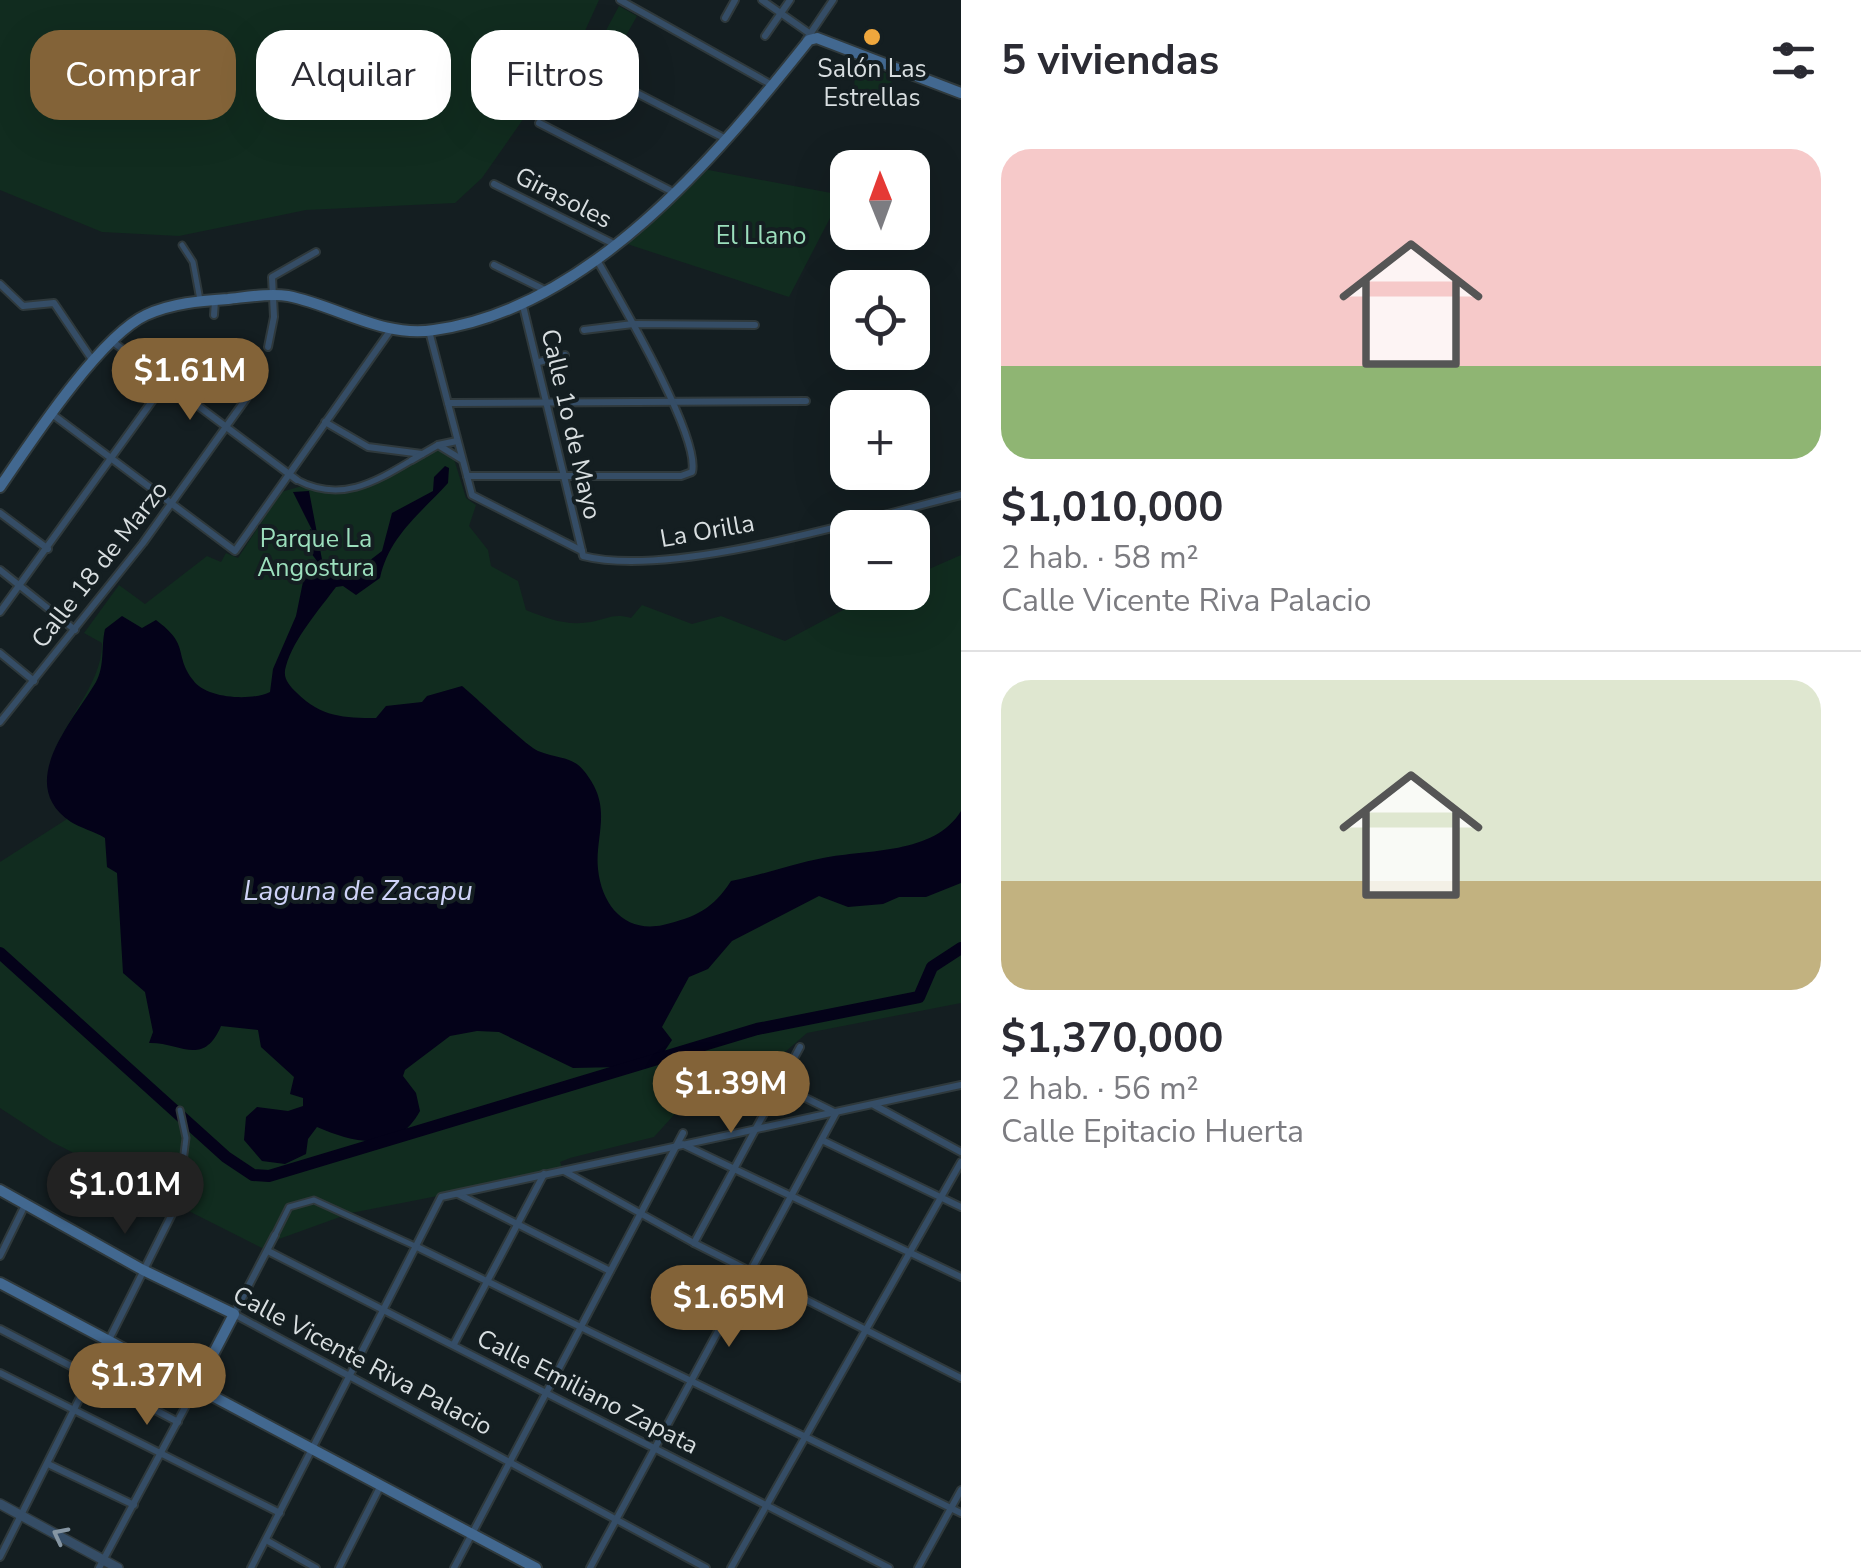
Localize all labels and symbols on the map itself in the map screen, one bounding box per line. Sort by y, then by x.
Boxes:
marker: Salón Las Estrellas [861,26,883,48]
place label: Salón Las Estrellas [817,52,927,115]
north arrow [830,150,930,250]
street label: Girasoles [509,159,618,237]
park label: El Llano [716,219,806,253]
street label: Calle 1o de Mayo [533,326,609,523]
pin: $1.61M [109,338,271,423]
street label: Calle 18 de Marzo [24,474,176,655]
street label: La Orilla [657,506,757,556]
park label: Parque La Angostura [257,522,375,585]
water label: Laguna de Zacapu [243,872,473,910]
pin: $1.39M [650,1051,812,1136]
pin: $1.01M [44,1152,206,1237]
pin: $1.65M [648,1265,810,1350]
street label: Calle Vicente Riva Palacio [227,1278,498,1444]
street label: Calle Emiliano Zapata [471,1321,704,1463]
pin: $1.37M [66,1343,228,1428]
one-way arrow [52,1527,70,1547]

